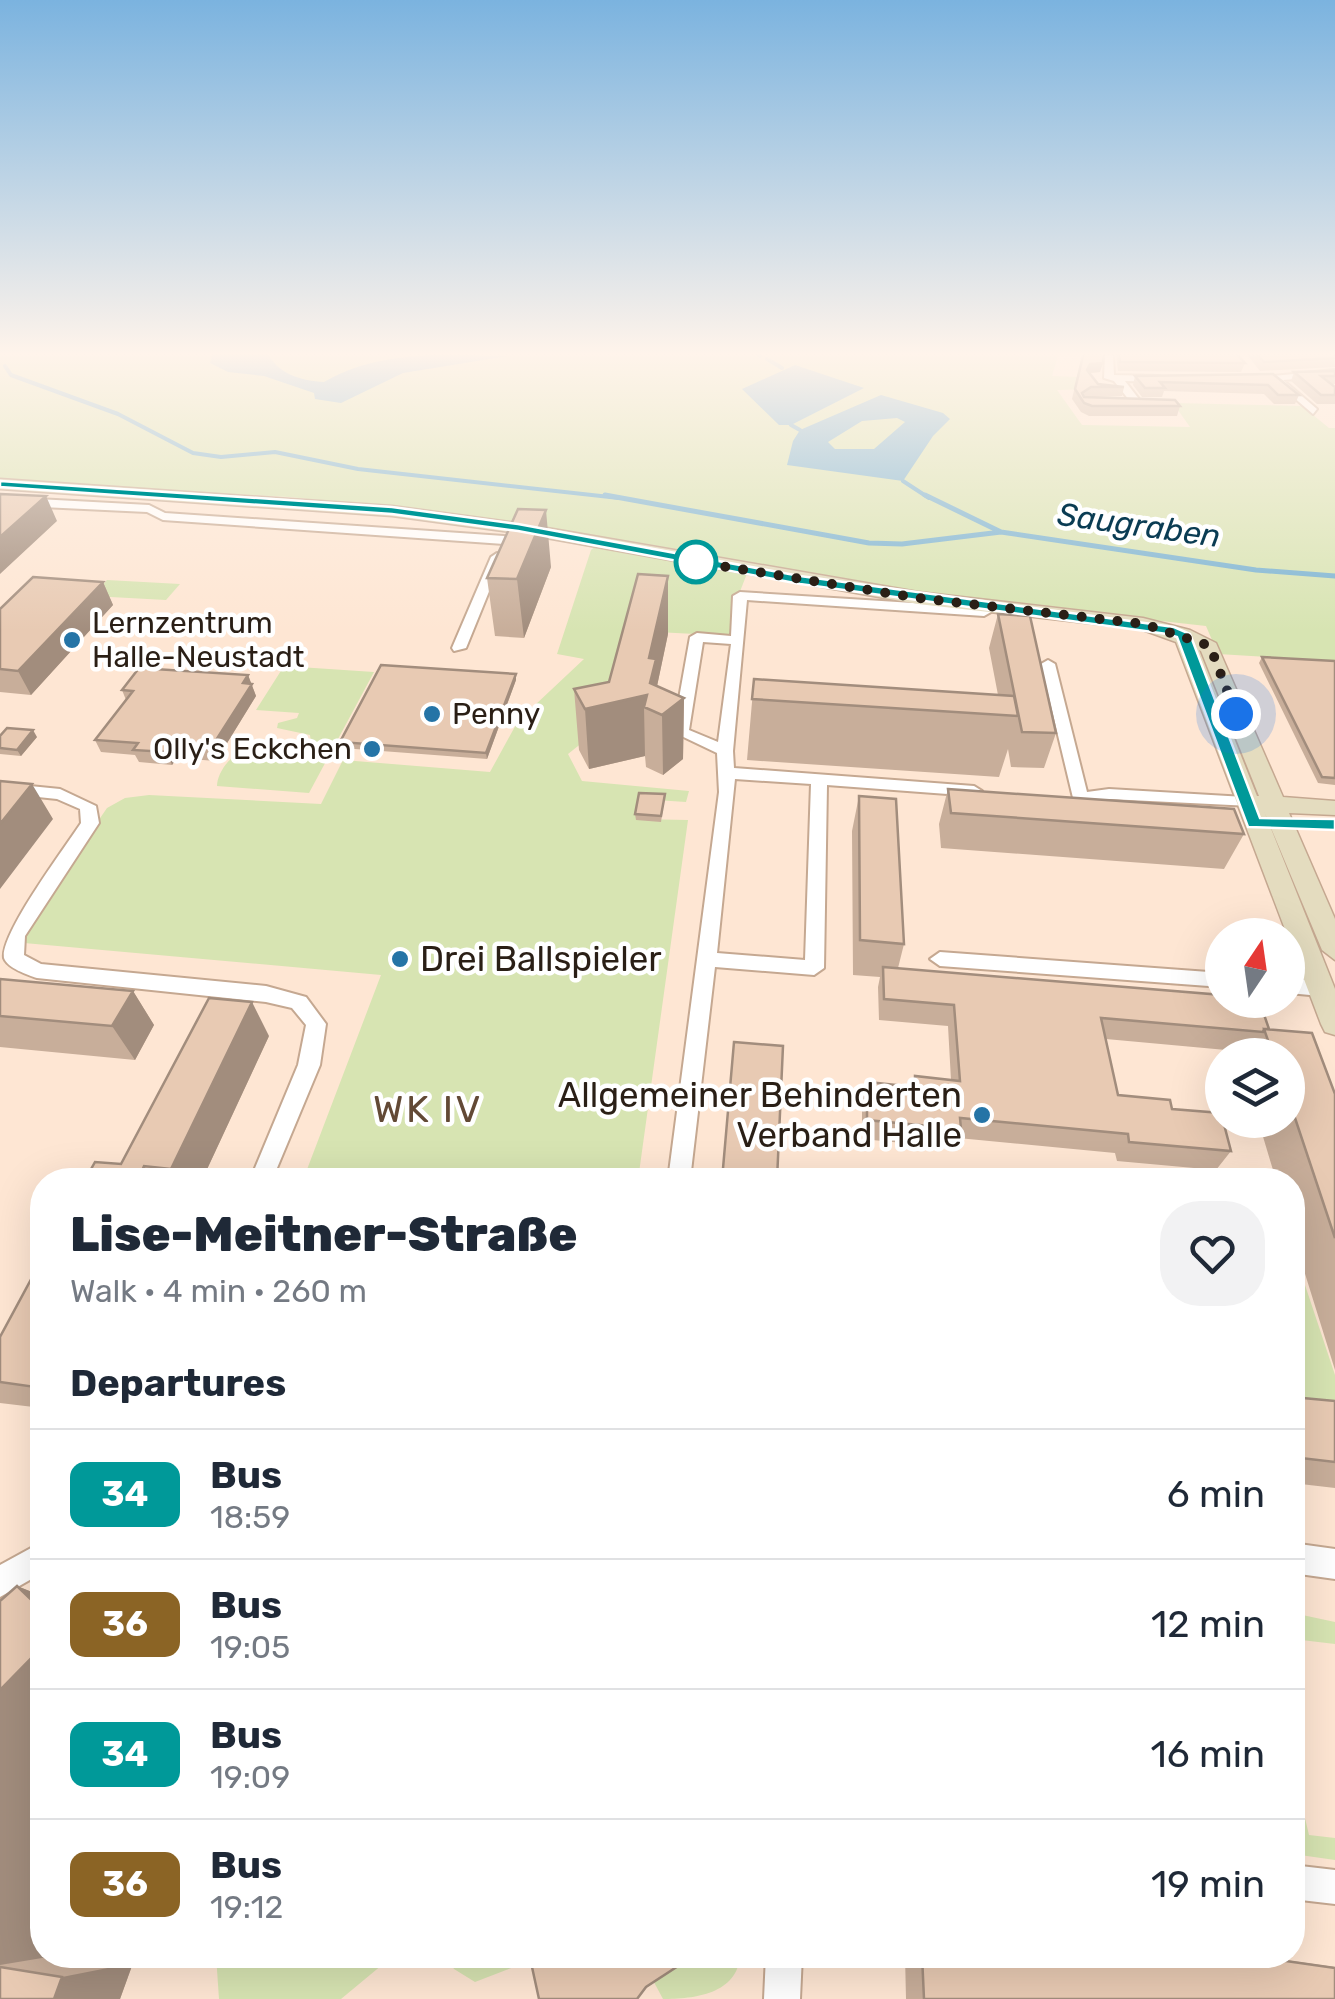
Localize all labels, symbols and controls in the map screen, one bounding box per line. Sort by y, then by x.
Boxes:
water label: Saugraben [1055,495,1223,555]
unlabelled marker [675,541,717,583]
place label: Lernzentrum Halle-Neustadt [92,605,305,675]
marker: Lernzentrum Halle-Neustadt [61,629,83,651]
your location [1211,689,1261,739]
place label: Penny [452,696,540,732]
marker: Penny [421,703,443,725]
place label: Olly's Eckchen [153,731,352,767]
marker: Olly's Eckchen [361,738,383,760]
north arrow [1205,918,1305,1018]
map controls [1205,918,1305,1138]
place label: Drei Ballspieler [420,938,662,980]
marker: Drei Ballspieler [389,948,411,970]
button: layers [1205,1038,1305,1138]
place label: Allgemeiner Behinderten Verband Halle [558,1074,962,1156]
district label: WK IV [373,1086,483,1132]
marker: Allgemeiner Behinderten Verband Halle [971,1104,993,1126]
button: heart [1160,1201,1265,1306]
text: Lise-Meitner-Straße [70,1206,577,1263]
text: Walk · 4 min · 260 m [70,1272,367,1310]
text: Departures [70,1360,286,1406]
text: Bus [210,1452,282,1498]
text: 6 min [1167,1471,1265,1517]
text: 34 [102,1473,148,1515]
text: 18:59 [210,1498,290,1536]
text: Bus [210,1582,282,1628]
text: 12 min [1151,1601,1265,1647]
text: 36 [102,1603,148,1645]
text: 19:05 [210,1628,290,1666]
text: Bus [210,1712,282,1758]
text: 16 min [1151,1731,1265,1777]
text: 34 [102,1733,148,1775]
text: 19:09 [210,1758,290,1796]
text: Bus [210,1842,282,1888]
text: 19 min [1151,1861,1265,1907]
text: 36 [102,1863,148,1905]
text: 19:12 [210,1888,283,1926]

